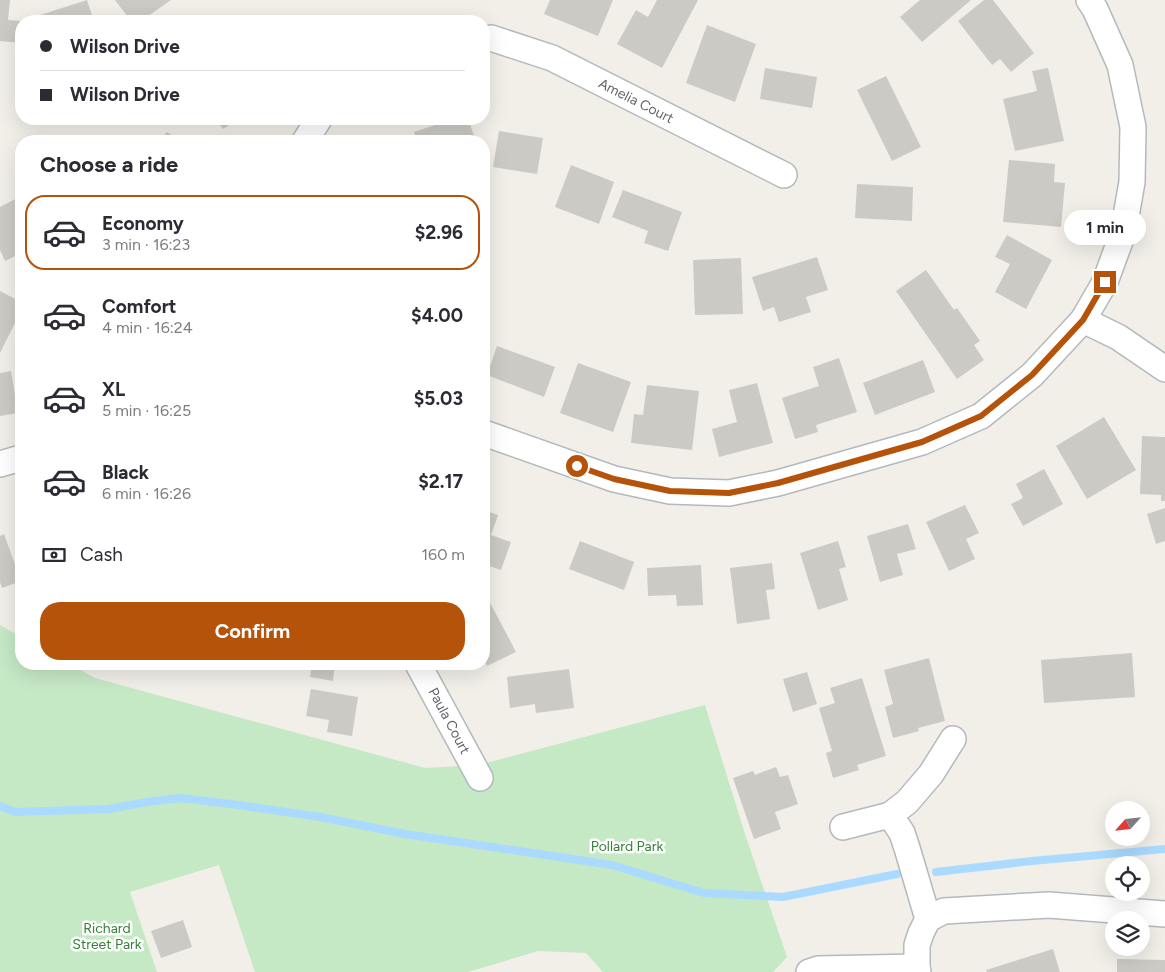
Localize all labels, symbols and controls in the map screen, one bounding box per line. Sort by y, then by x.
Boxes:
text: Wilson Drive [70,35,180,58]
street label: Amelia Court [596,75,676,127]
text: Wilson Drive [70,83,180,106]
text: Choose a ride [40,151,178,178]
icon: car [42,210,87,255]
callout: 1 min [1064,210,1146,244]
text: Economy [102,212,184,235]
text: 1 min [1086,218,1124,237]
text: $2.96 [415,221,463,244]
text: 3 min · 16:23 [102,235,190,254]
route end [1094,271,1116,293]
icon: car [42,293,87,338]
text: Comfort [102,295,177,318]
text: $4.00 [411,304,463,327]
text: 4 min · 16:24 [102,318,193,337]
icon: car [42,376,87,421]
text: XL [102,378,125,401]
text: $5.03 [414,387,463,410]
text: 5 min · 16:25 [102,401,191,420]
route start [566,455,588,477]
icon: car [42,459,87,504]
text: Black [102,461,149,484]
text: $2.17 [418,470,463,493]
text: 6 min · 16:26 [102,484,191,503]
icon: cash [40,541,68,569]
text: Cash [80,543,123,566]
text: 160 m [422,545,465,564]
button: Confirm [40,602,465,660]
street label: Paula Court [424,685,474,757]
north arrow [1105,801,1150,846]
map controls [1105,801,1150,956]
park label: Pollard Park [591,838,663,855]
button: locate [1105,856,1150,901]
button: layers [1105,911,1150,956]
park label: Richard Street Park [72,920,142,953]

